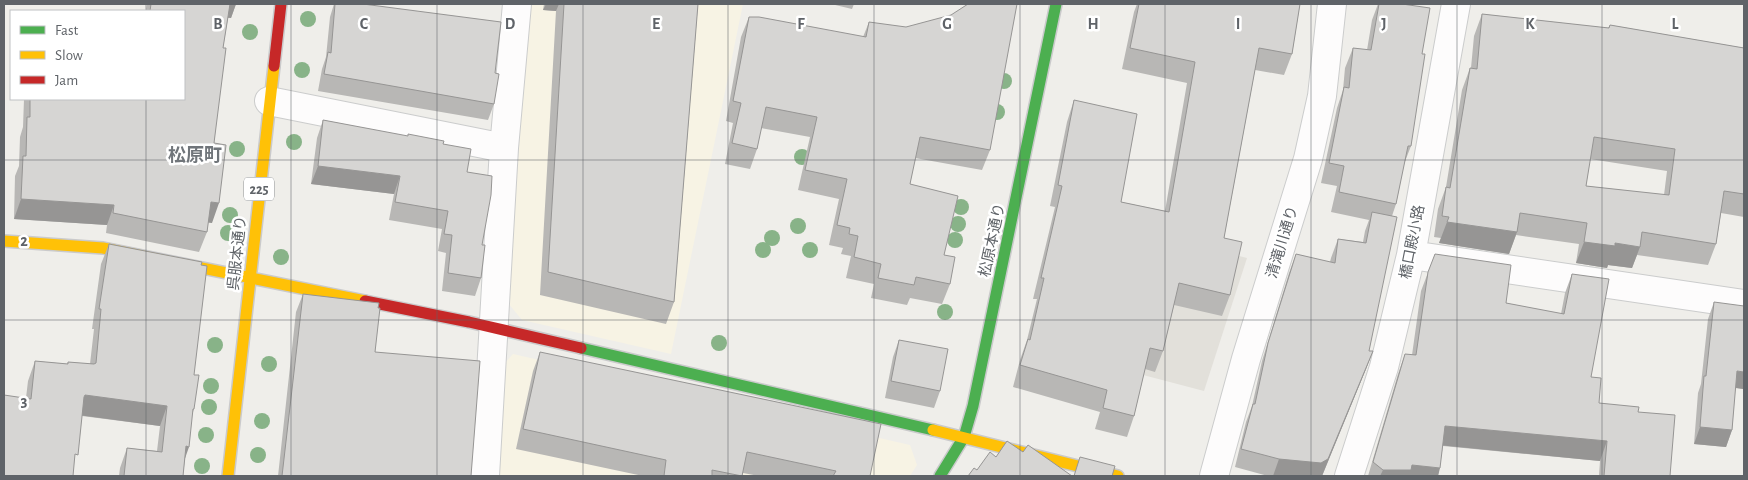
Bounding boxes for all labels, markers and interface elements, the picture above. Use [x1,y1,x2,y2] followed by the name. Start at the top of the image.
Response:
[10,10,185,100] legend
[213,16,223,32] text: B
[360,16,369,32] text: C
[505,16,516,32] text: D
[652,16,660,32] text: E
[797,16,805,32] text: F
[942,16,952,32] text: G
[1087,16,1099,32] text: H
[1236,16,1240,32] text: I
[1381,16,1387,32] text: J
[1525,16,1535,32] text: K
[1672,16,1679,32] text: L
[55,23,79,38] text: Fast
[55,48,83,63] text: Slow
[55,73,78,88] text: Jam
[168,146,222,165] district label: 松原町
[244,178,274,200] road number: 225
[976,202,1008,278] street label: 松原本通り
[1263,204,1301,280] street label: 清滝川通り
[1397,204,1427,280] street label: 橋口殿小路
[225,215,249,291] street label: 呉服本通り
[20,233,28,249] text: 2
[21,393,28,409] text: 3

